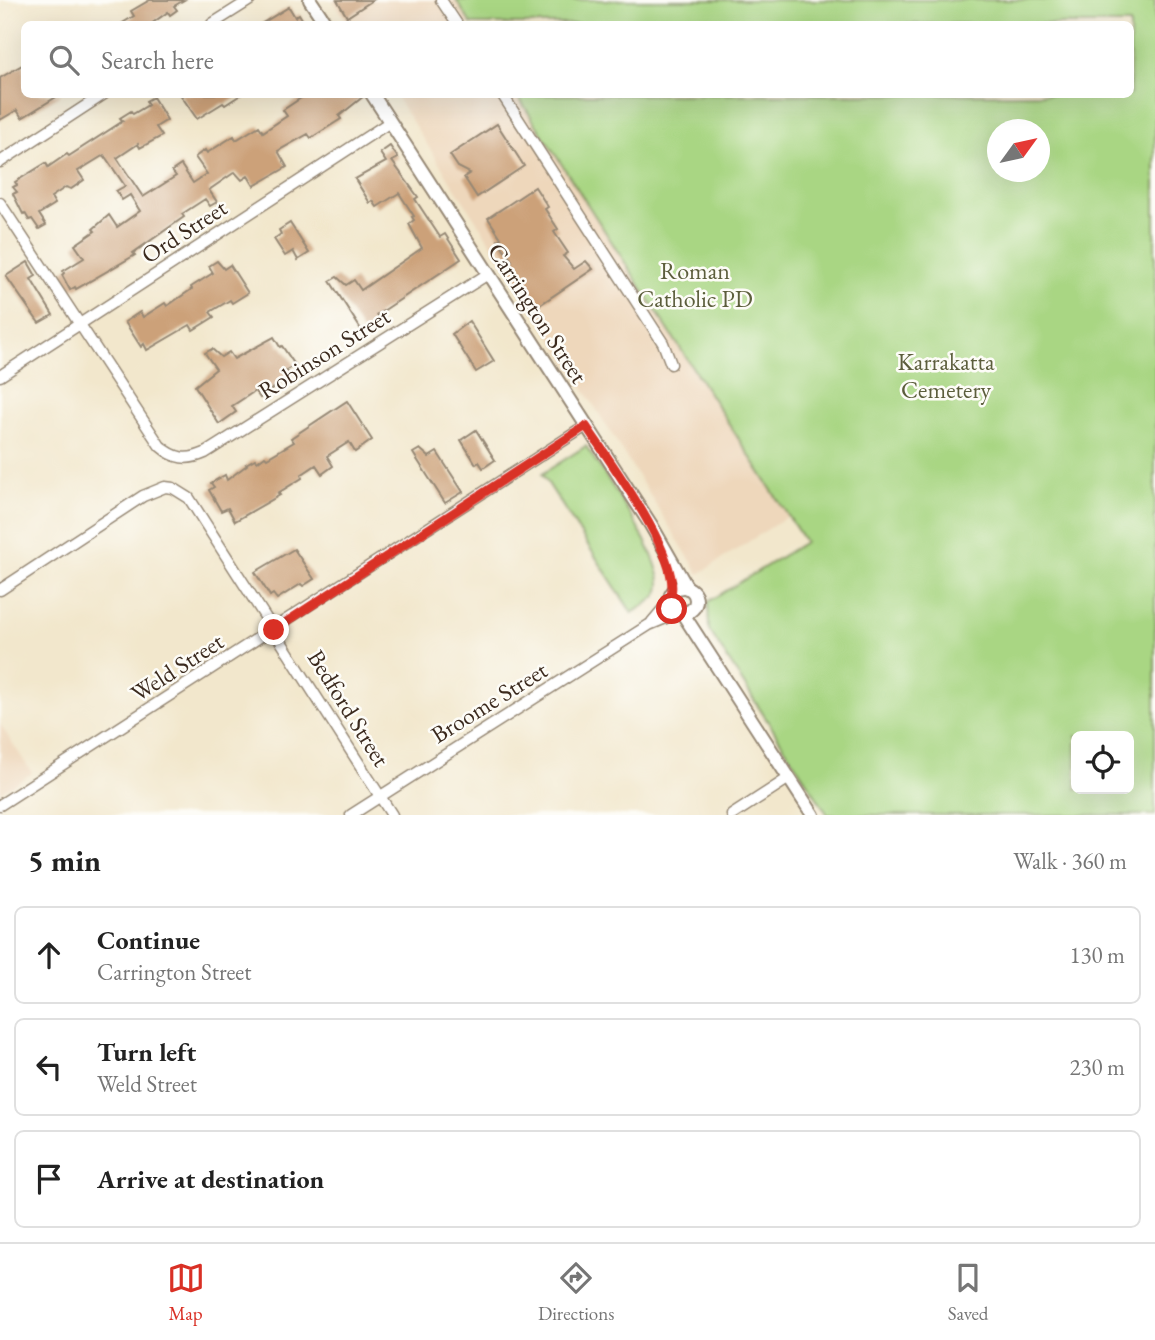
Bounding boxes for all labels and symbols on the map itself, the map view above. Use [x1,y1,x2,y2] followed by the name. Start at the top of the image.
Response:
[987,119,1050,182] north arrow
[135,192,233,270] street label: Ord Street
[481,237,595,389] street label: Carrington Street
[637,255,753,314] park label: Roman Catholic PD
[252,300,396,406] street label: Robinson Street
[897,346,995,405] park label: Karrakatta Cemetery
[656,593,687,624] route start
[258,614,289,645] route end
[125,625,230,708] street label: Weld Street
[301,644,397,773] street label: Bedford Street
[425,654,553,750] street label: Broome Street

